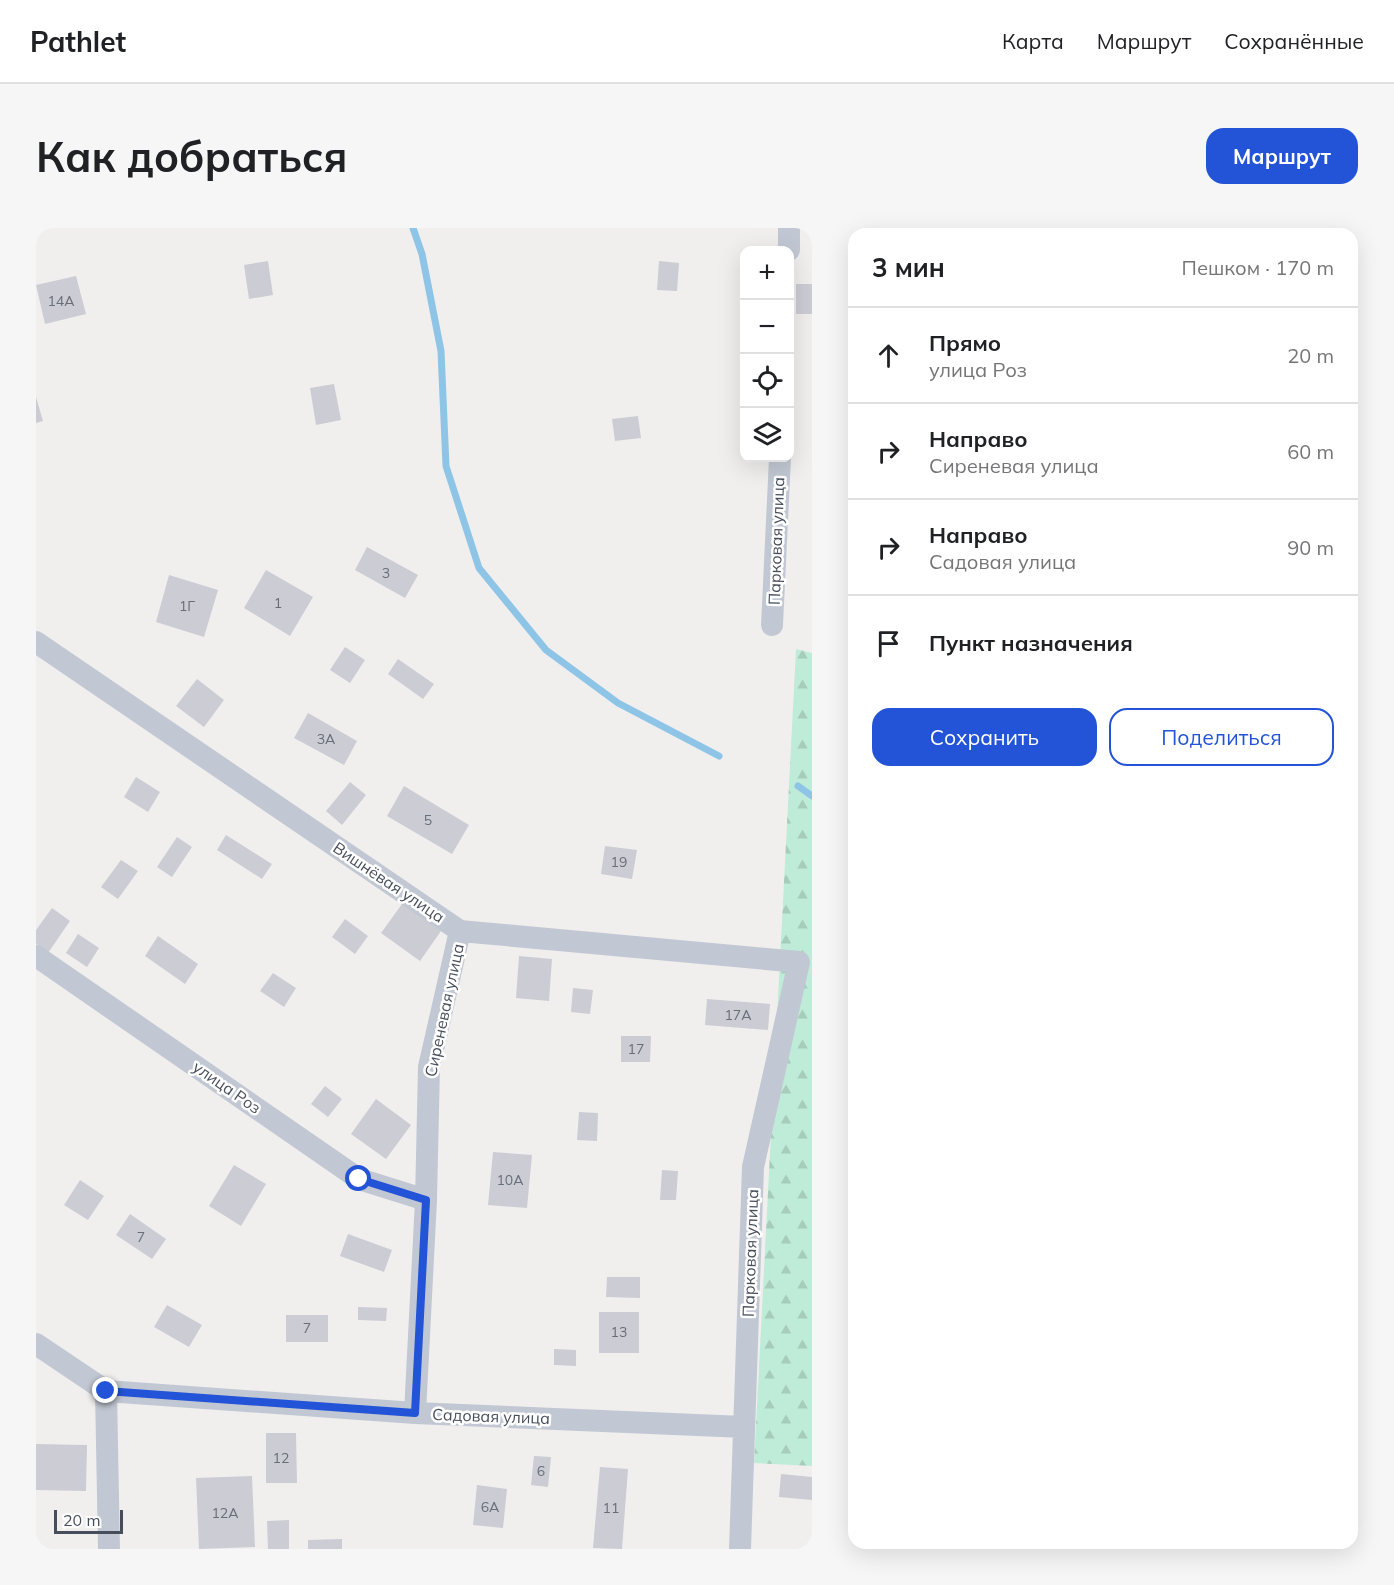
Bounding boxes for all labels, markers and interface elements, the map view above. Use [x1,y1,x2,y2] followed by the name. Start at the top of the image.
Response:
[30,24,126,59] text: Pathlet
[1002,28,1064,54] text: Карта
[1097,28,1191,54] text: Маршрут
[1224,28,1364,54] text: Сохранённые
[1206,128,1358,184] button: Маршрут
[36,130,348,183] text: Как добраться
[740,246,794,462] map controls
[740,246,794,300] button: +
[872,251,945,284] text: 3 мин
[1182,255,1334,280] text: Пешком · 170 m
[47,292,75,310] house number: 14А
[740,300,794,354] button: −
[929,329,1001,357] text: Прямо
[872,339,905,372] icon: ahead
[1287,343,1334,368] text: 20 m
[740,354,794,408] button: locate
[929,357,1027,382] text: улица Роз
[740,408,794,462] button: layers
[929,425,1027,453] text: Направо
[872,435,905,468] icon: right
[1287,439,1334,464] text: 60 m
[929,453,1099,478] text: Сиреневая улица
[764,477,788,605] street label: Парковая улица
[929,521,1027,549] text: Направо
[872,531,905,564] icon: right
[1287,535,1334,560] text: 90 m
[929,549,1076,574] text: Садовая улица
[382,564,390,582] house number: 3
[274,594,282,612] house number: 1
[179,597,195,615] house number: 1Г
[872,627,905,660] icon: arrive
[929,629,1133,657] text: Пункт назначения
[872,708,1097,766] button: Сохранить
[1109,708,1334,766] button: Поделиться
[317,730,336,748] house number: 3А
[424,811,432,829] house number: 5
[329,837,449,927] street label: Вишнёвая улица
[611,853,627,871] house number: 19
[420,942,468,1078] street label: Сиреневая улица
[724,1006,752,1024] house number: 17А
[628,1040,644,1058] house number: 17
[189,1056,265,1118] street label: улица Роз
[345,1165,371,1191] route start
[496,1171,524,1189] house number: 10А
[738,1189,762,1317] street label: Парковая улица
[137,1228,145,1246] house number: 7
[303,1319,311,1337] house number: 7
[611,1323,627,1341] house number: 13
[92,1377,118,1403] route end
[432,1404,550,1428] street label: Садовая улица
[273,1449,289,1467] house number: 12
[537,1462,545,1480] house number: 6
[481,1498,500,1516] house number: 6А
[603,1499,619,1517] house number: 11
[211,1504,239,1522] house number: 12А
[54,1507,123,1534] scale bar
[63,1510,100,1530] text: 20 m

